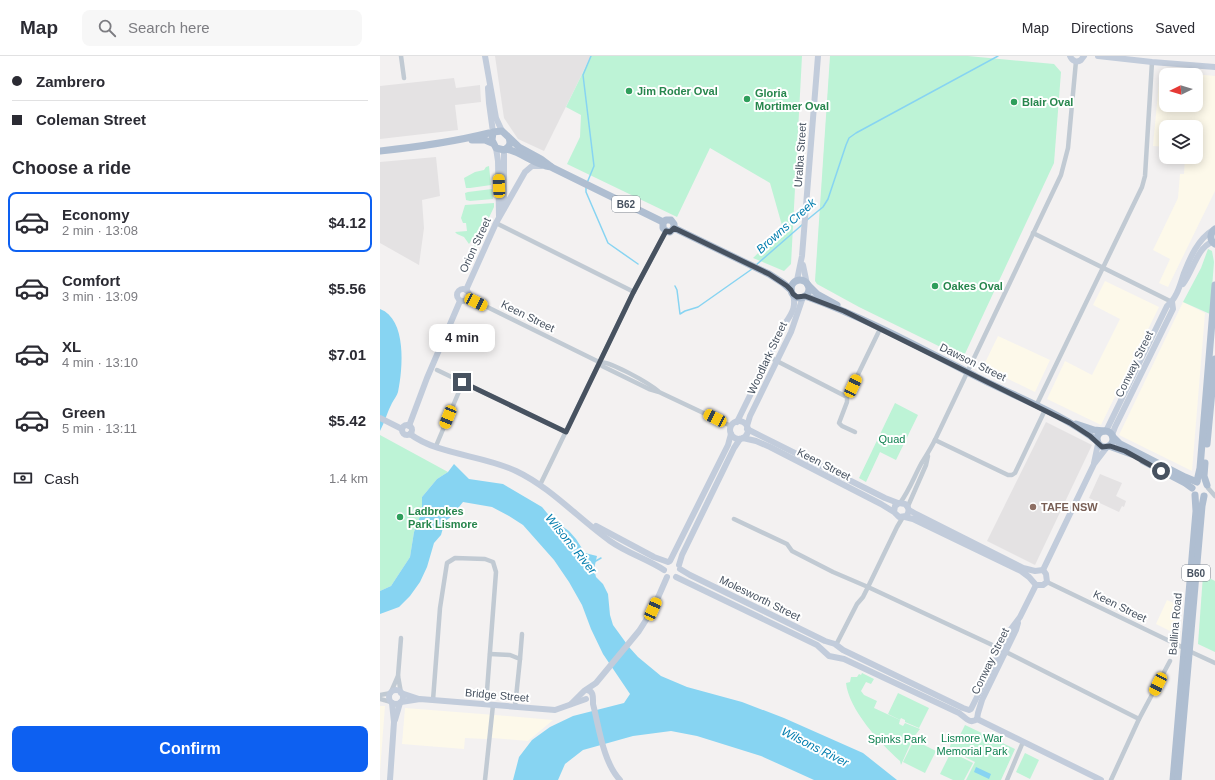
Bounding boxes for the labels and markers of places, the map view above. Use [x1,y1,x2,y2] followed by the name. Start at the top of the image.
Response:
[637,85,718,97] place label: Jim Roder Oval
[624,86,634,96] marker: Jim Roder Oval
[755,87,829,112] place label: Gloria Mortimer Oval
[742,94,752,104] marker: Gloria Mortimer Oval
[1022,96,1073,108] place label: Blair Oval
[1009,97,1019,107] marker: Blair Oval
[943,280,1003,292] place label: Oakes Oval
[930,281,940,291] marker: Oakes Oval
[1041,501,1098,513] place label: TAFE NSW
[1028,502,1038,512] marker: TAFE NSW
[408,505,478,530] place label: Ladbrokes Park Lismore
[395,512,405,522] marker: Ladbrokes Park Lismore

